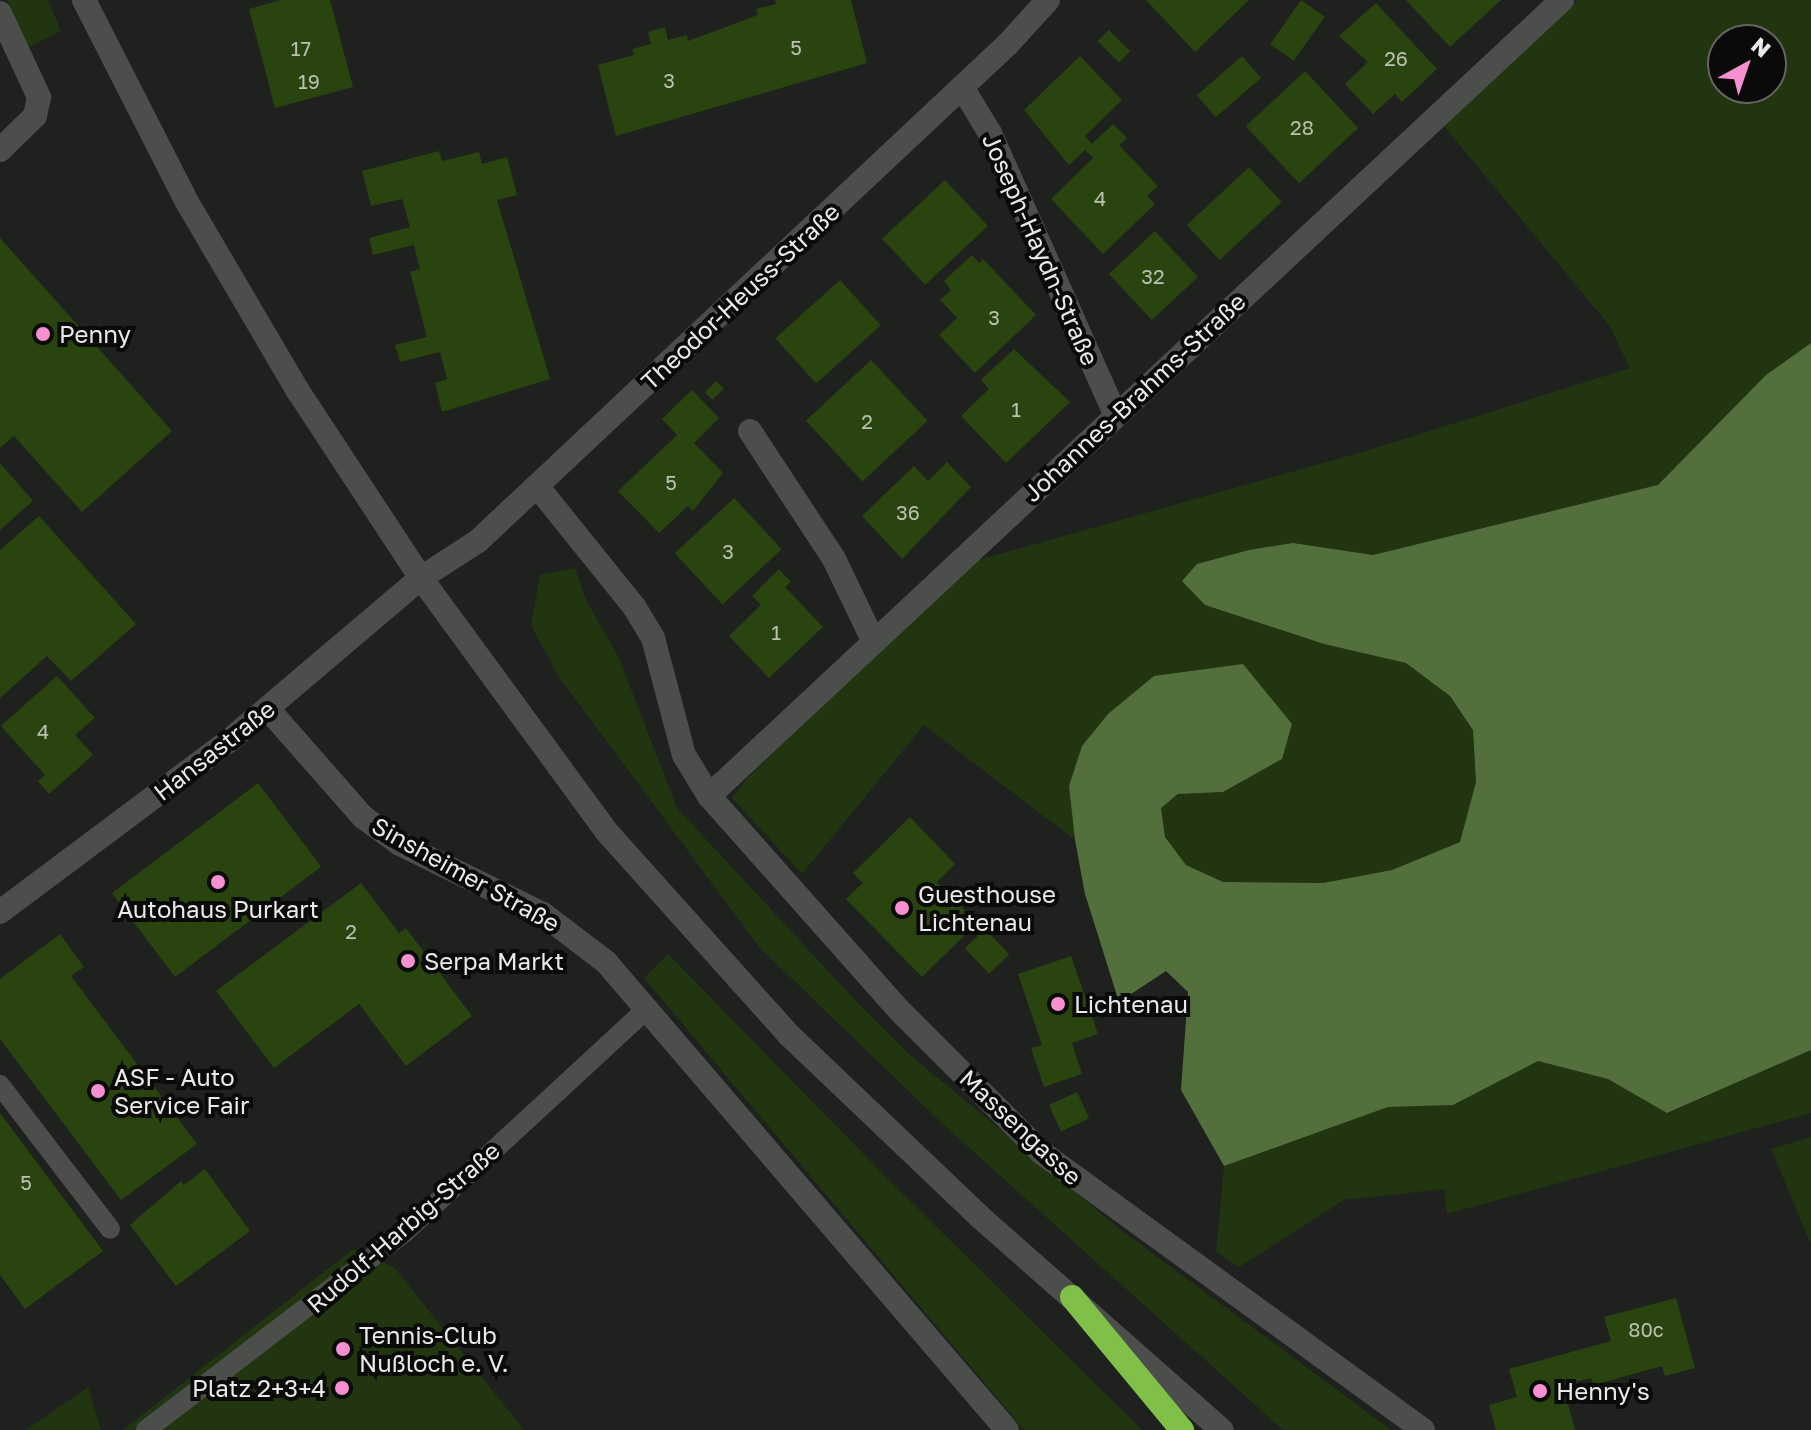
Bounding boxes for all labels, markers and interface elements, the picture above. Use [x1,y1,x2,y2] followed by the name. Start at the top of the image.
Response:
[1707,24,1787,104] north arrow
[1746,31,1777,62] text: N
[790,35,802,59] house number: 5
[291,36,311,60] house number: 17
[1384,46,1408,70] house number: 26
[663,68,675,92] house number: 3
[298,69,320,93] house number: 19
[1290,115,1314,139] house number: 28
[977,129,1105,369] street label: Joseph-Haydn-Straße
[1094,186,1106,210] house number: 4
[635,197,845,395] street label: Theodor-Heuss-Straße
[1141,264,1165,288] house number: 32
[1017,287,1251,507] street label: Johannes-Brahms-Straße
[988,305,1000,329] house number: 3
[59,320,131,348] place label: Penny
[34,325,52,343] marker: Penny
[1011,397,1021,421] house number: 1
[861,409,873,433] house number: 2
[665,470,677,494] house number: 5
[896,500,920,524] house number: 36
[722,539,734,563] house number: 3
[771,620,781,644] house number: 1
[148,694,280,806] street label: Hansastraße
[37,719,49,743] house number: 4
[367,811,565,937] street label: Sinsheimer Straße
[209,873,227,891] marker: Autohaus Purkart
[918,880,1056,936] place label: Guesthouse Lichtenau
[117,895,319,923] place label: Autohaus Purkart
[893,899,911,917] marker: Guesthouse Lichtenau
[345,919,357,943] house number: 2
[424,947,564,975] place label: Serpa Markt
[399,952,417,970] marker: Serpa Markt
[1074,990,1188,1018] place label: Lichtenau
[1049,995,1067,1013] marker: Lichtenau
[114,1063,249,1119] place label: ASF - Auto Service Fair
[954,1063,1088,1191] street label: Massengasse
[89,1082,107,1100] marker: ASF - Auto Service Fair
[301,1136,505,1318] street label: Rudolf-Harbig-Straße
[20,1170,32,1194] house number: 5
[1628,1317,1664,1341] house number: 80c
[359,1321,509,1377] place label: Tennis-Club Nußloch e. V.
[334,1340,352,1358] marker: Tennis-Club Nußloch e. V.
[192,1374,326,1402] place label: Platz 2+3+4
[1556,1377,1650,1405] place label: Henny's
[333,1379,351,1397] marker: Platz 2+3+4
[1531,1382,1549,1400] marker: Henny's

